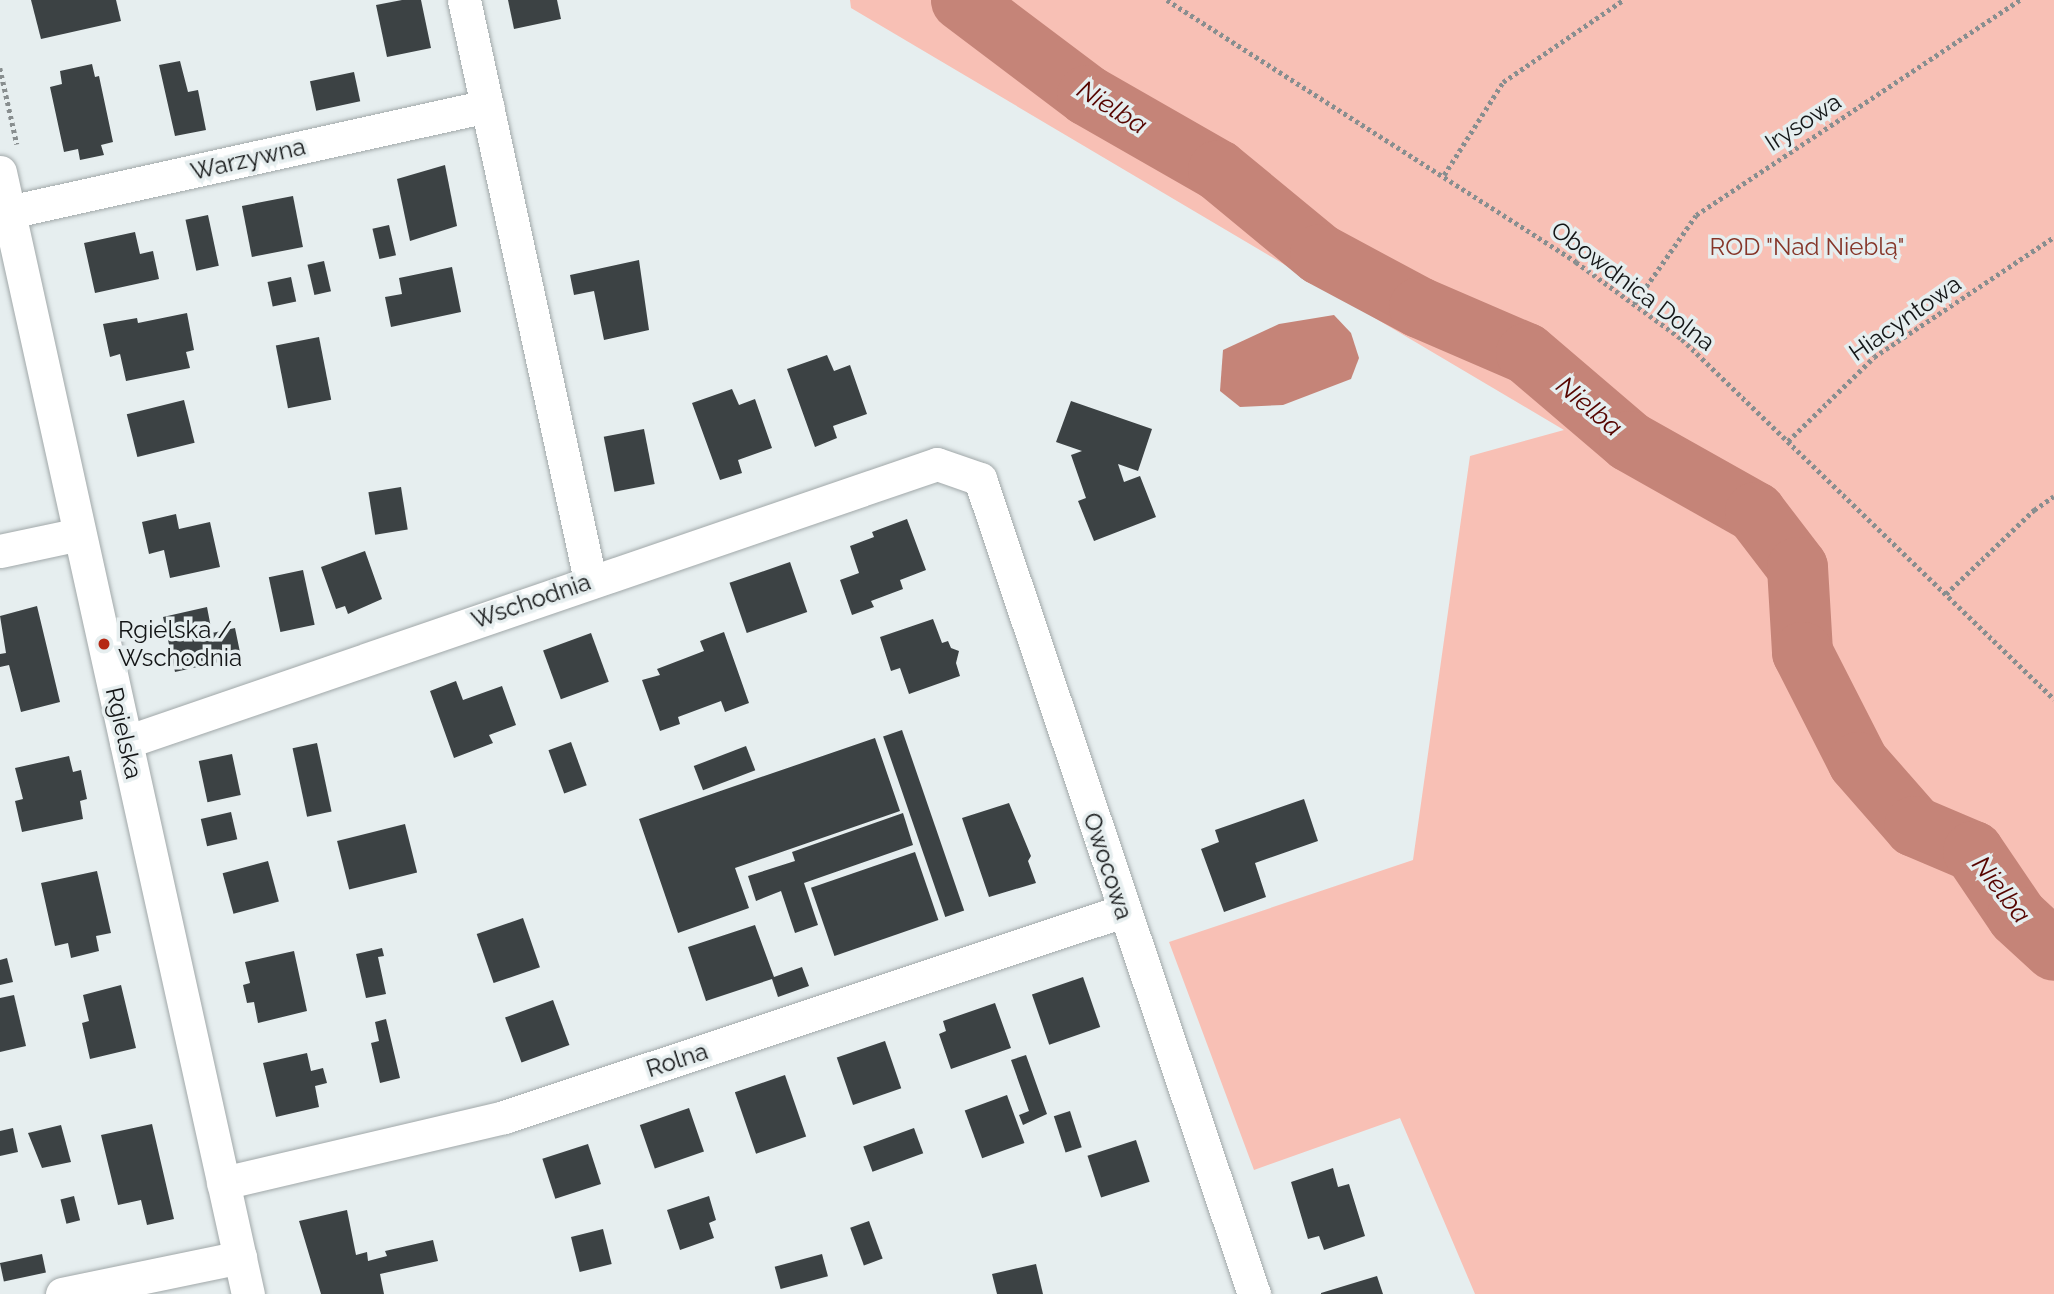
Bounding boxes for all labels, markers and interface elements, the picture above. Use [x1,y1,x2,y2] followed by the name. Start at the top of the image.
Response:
[1071,75,1153,141] water label: Nielba
[1760,87,1846,157] street label: Irysowa
[188,132,308,186] street label: Warzywna
[1546,215,1720,357] street label: Obowdnica Dolna
[1709,233,1905,261] park label: ROD "Nad Nieblą"
[1844,269,1966,367] street label: Hiacyntowa
[1550,370,1628,444] water label: Nielba
[468,567,594,635] street label: Wschodnia
[118,616,242,672] place label: Rgielska / Wschodnia
[96,636,112,652] marker: Rgielska / Wschodnia
[99,684,149,782] street label: Rgielska
[1077,809,1139,923] street label: Owocowa
[1965,850,2037,930] water label: Nielba
[643,1037,711,1083] street label: Rolna

